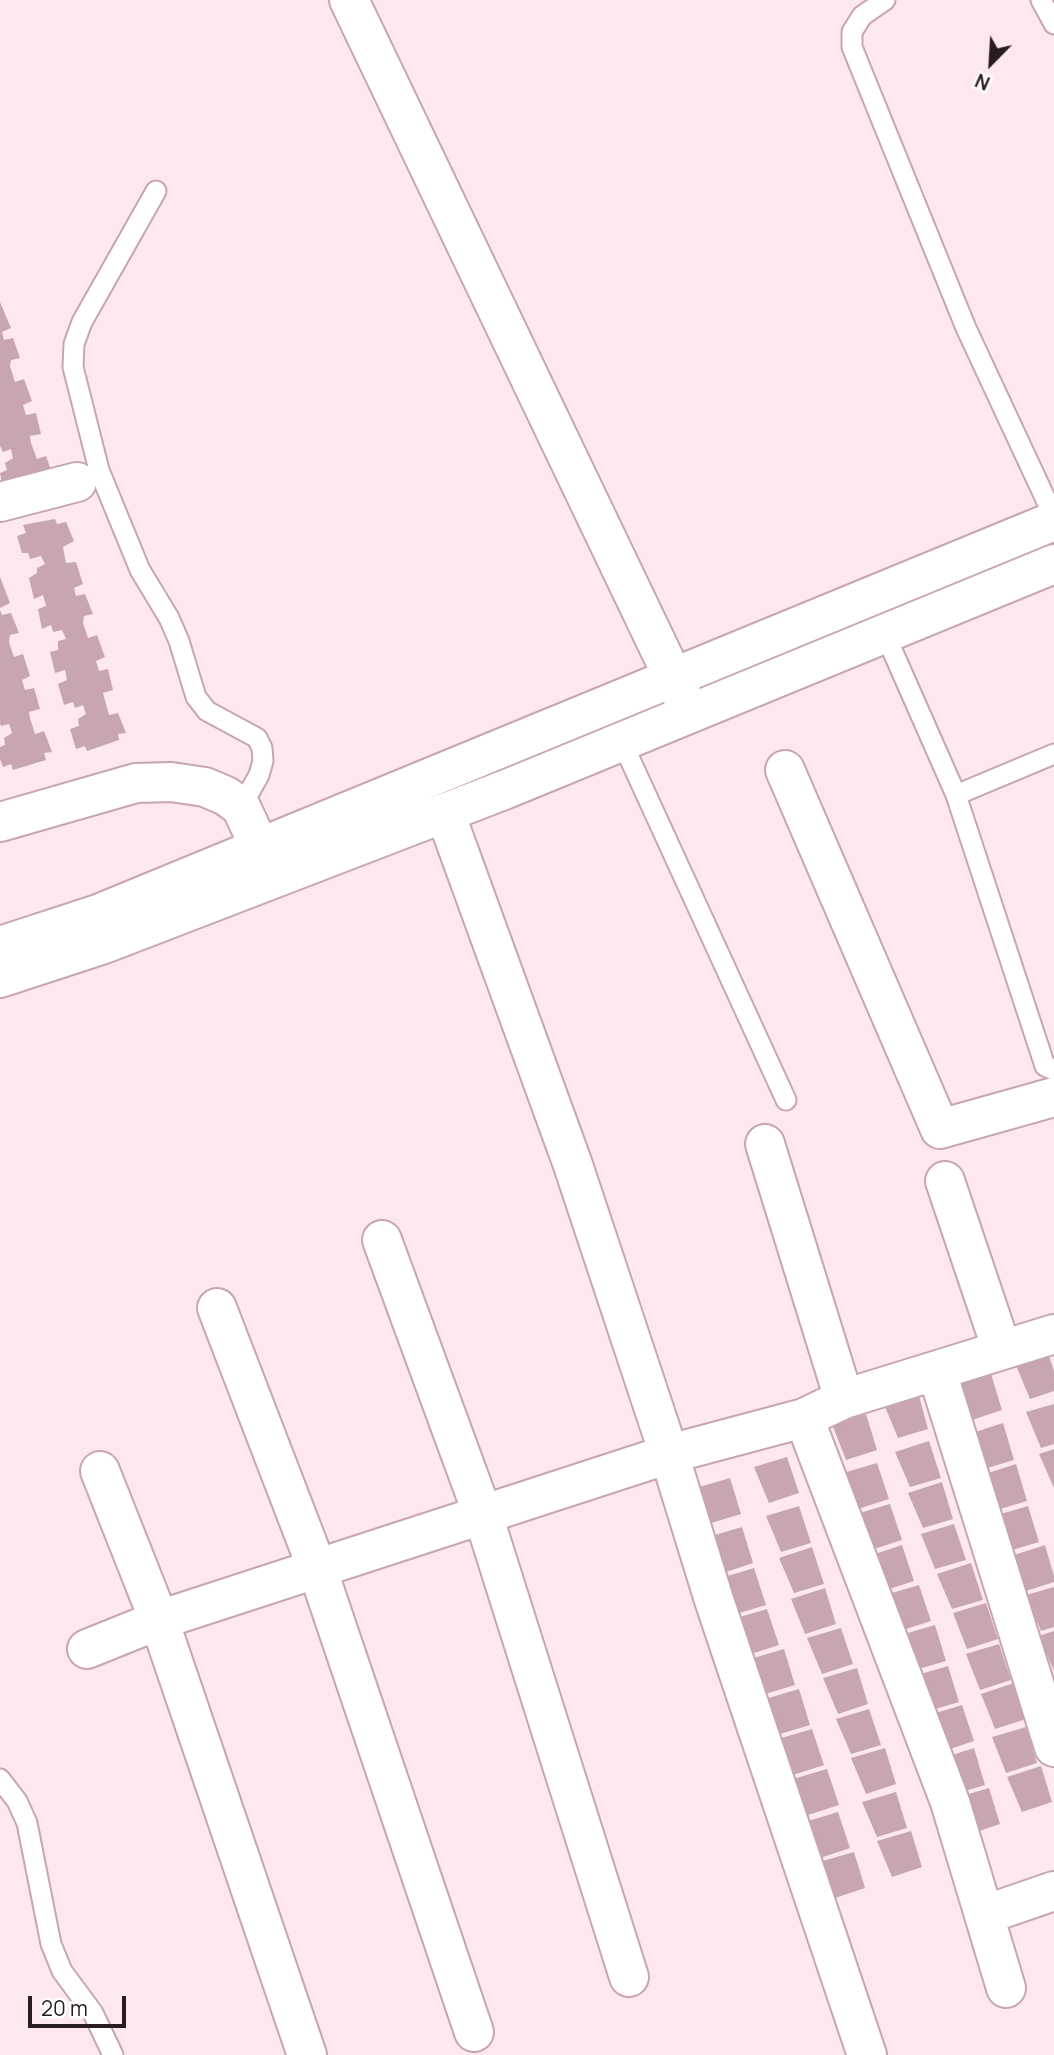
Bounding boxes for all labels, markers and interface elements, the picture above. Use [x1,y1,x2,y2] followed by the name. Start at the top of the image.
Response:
[956,28,1026,98] north arrow
[971,68,994,97] text: N
[32,1982,130,2026] scale bar
[41,1994,88,2022] text: 20 m

